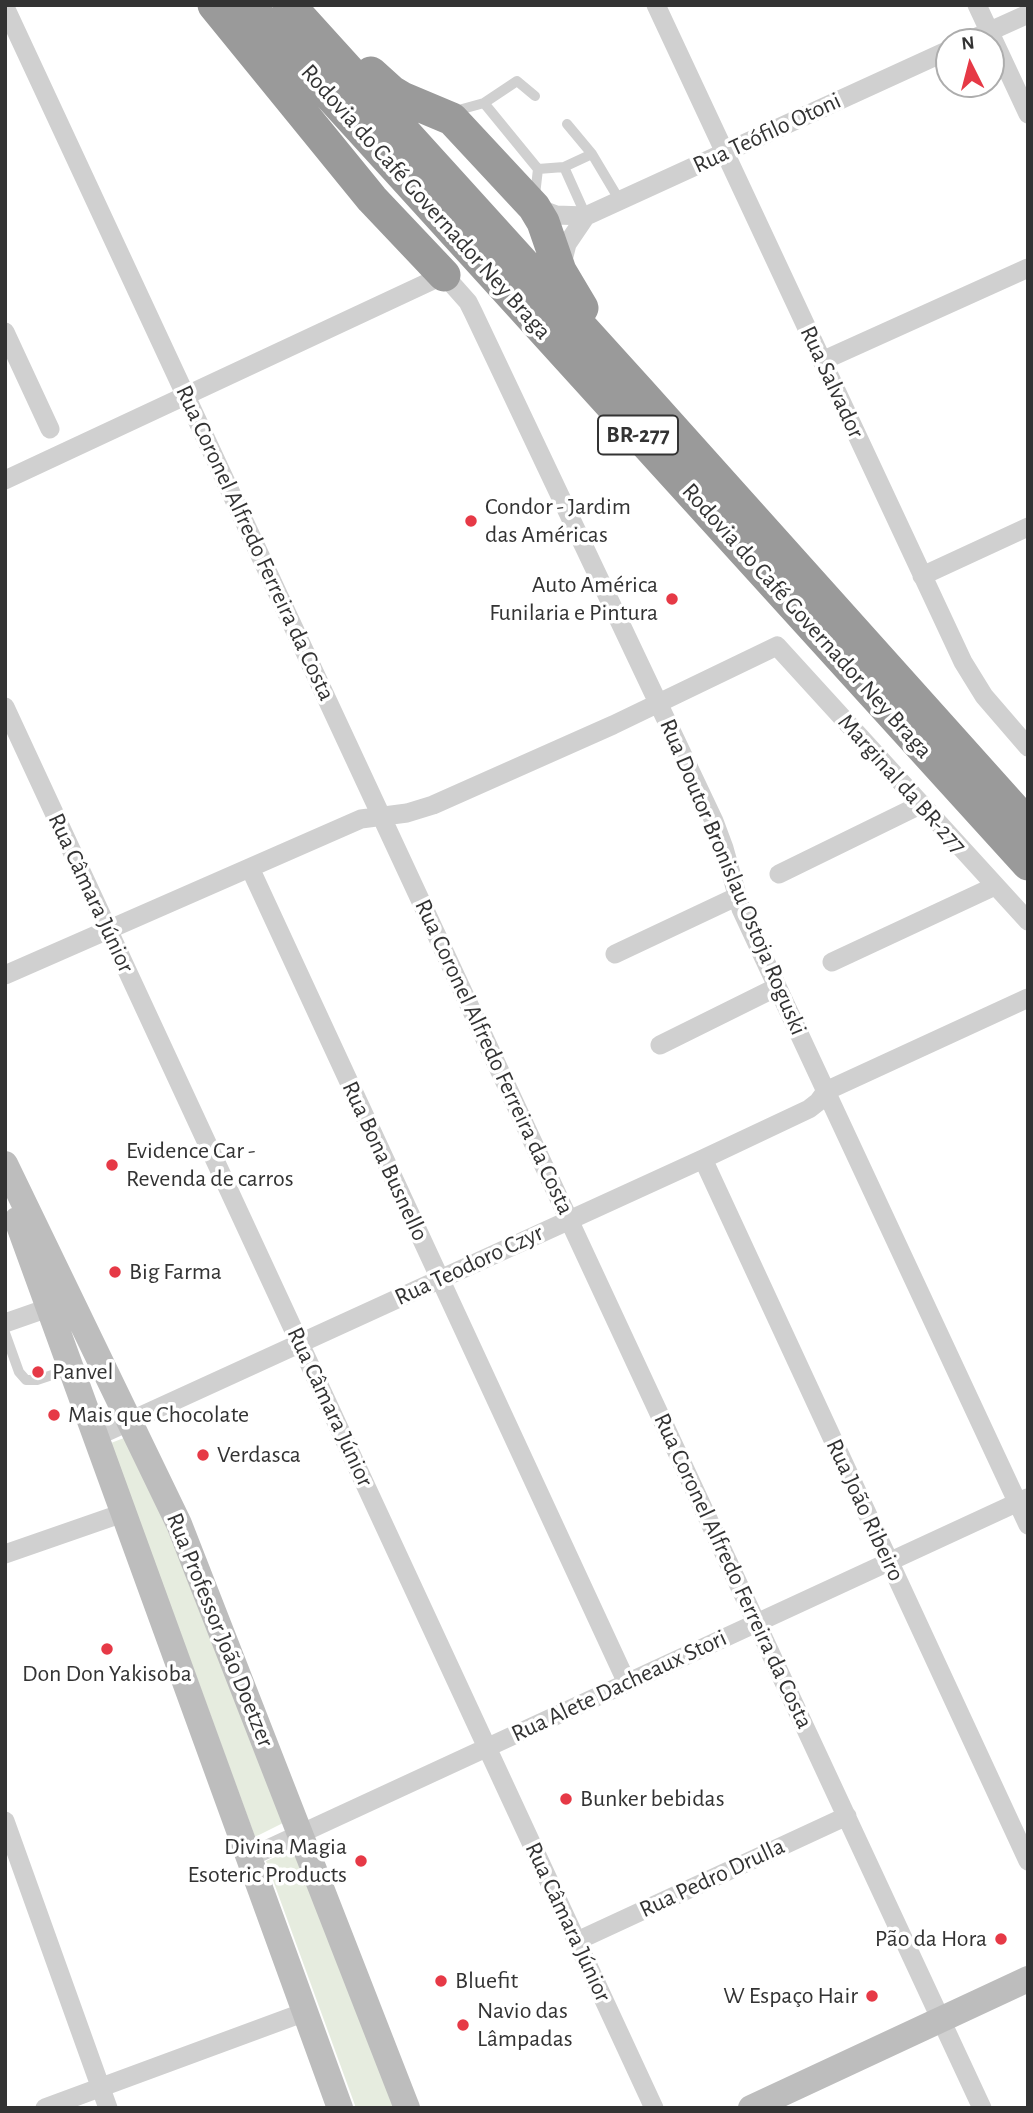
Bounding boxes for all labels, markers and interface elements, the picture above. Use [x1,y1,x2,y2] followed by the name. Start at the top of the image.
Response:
[935,28,1005,98] north arrow
[960,33,976,54] text: N
[295,58,557,346] street label: Rodovia do Café Governador Ney Braga
[688,86,846,180] street label: Rua Teófilo Otoni
[793,321,871,443] street label: Rua Salvador
[169,381,341,705] street label: Rua Coronel Alfredo Ferreira da Costa
[598,416,678,454] road number: BR-277
[676,477,938,765] street label: Rodovia do Café Governador Ney Braga
[485,493,631,549] place label: Condor - Jardim das Américas
[463,513,479,529] marker: Condor - Jardim das Américas
[489,571,658,627] place label: Auto América Funilaria e Pintura
[664,591,680,607] marker: Auto América Funilaria e Pintura
[832,708,972,860] street label: Marginal da BR-277
[653,714,813,1040] street label: Rua Doutor Bronislau Ostoja Roguski
[41,809,141,977] street label: Rua Câmara Júnior
[408,895,580,1219] street label: Rua Coronel Alfredo Ferreira da Costa
[335,1077,435,1245] street label: Rua Bona Busnello
[126,1137,294,1193] place label: Evidence Car - Revenda de carros
[104,1157,120,1173] marker: Evidence Car - Revenda de carros
[390,1218,548,1312] street label: Rua Teodoro Czyr
[129,1258,222,1286] place label: Big Farma
[107,1264,123,1280] marker: Big Farma
[280,1323,380,1491] street label: Rua Câmara Júnior
[52,1358,113,1386] place label: Panvel
[30,1364,46,1380] marker: Panvel
[68,1401,249,1429] place label: Mais que Chocolate
[46,1407,62,1423] marker: Mais que Chocolate
[647,1409,819,1733] street label: Rua Coronel Alfredo Ferreira da Costa
[820,1434,910,1586] street label: Rua João Ribeiro
[217,1441,301,1469] place label: Verdasca
[195,1447,211,1463] marker: Verdasca
[160,1509,280,1751] street label: Rua Professor João Doetzer
[507,1623,731,1749] street label: Rua Alete Dacheaux Stori
[99,1641,115,1657] marker: Don Don Yakisoba
[22,1660,192,1688] place label: Don Don Yakisoba
[580,1785,725,1813] place label: Bunker bebidas
[558,1791,574,1807] marker: Bunker bebidas
[635,1832,789,1924] street label: Rua Pedro Drulla
[188,1833,347,1889] place label: Divina Magia Esoteric Products
[518,1838,618,2006] street label: Rua Câmara Júnior
[353,1853,369,1869] marker: Divina Magia Esoteric Products
[875,1925,987,1953] place label: Pão da Hora
[993,1931,1009,1947] marker: Pão da Hora
[455,1967,518,1995] place label: Bluefit
[433,1973,449,1989] marker: Bluefit
[723,1982,858,2010] place label: W Espaço Hair
[864,1988,880,2004] marker: W Espaço Hair
[477,1997,573,2053] place label: Navio das Lâmpadas
[455,2017,471,2033] marker: Navio das Lâmpadas

